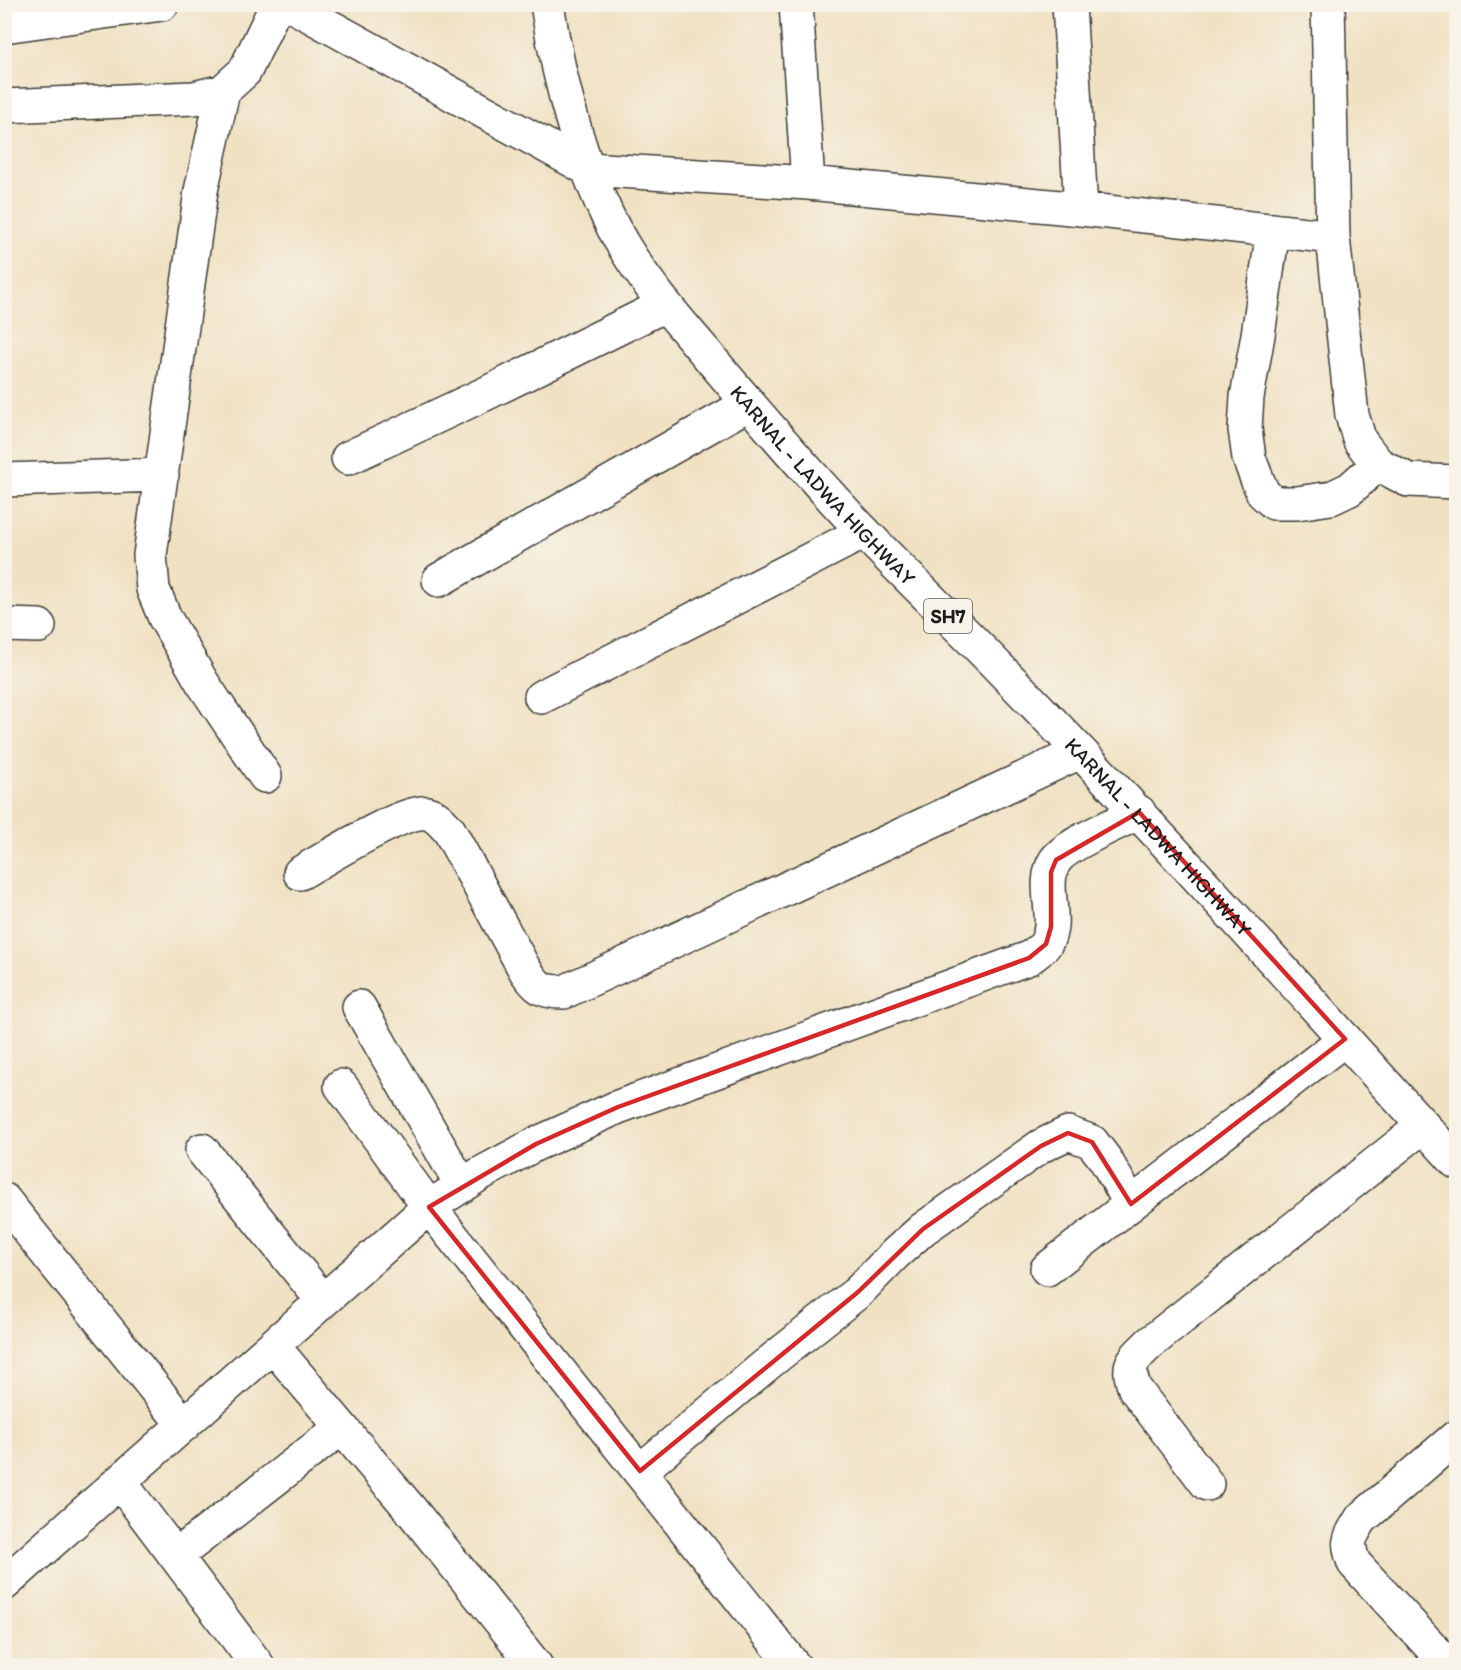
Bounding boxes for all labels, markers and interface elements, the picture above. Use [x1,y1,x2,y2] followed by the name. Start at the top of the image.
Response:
[726,380,921,590] street label: KARNAL - LADWA HIGHWAY
[924,599,972,633] road number: SH7
[1060,732,1257,941] street label: KARNAL - LADWA HIGHWAY

